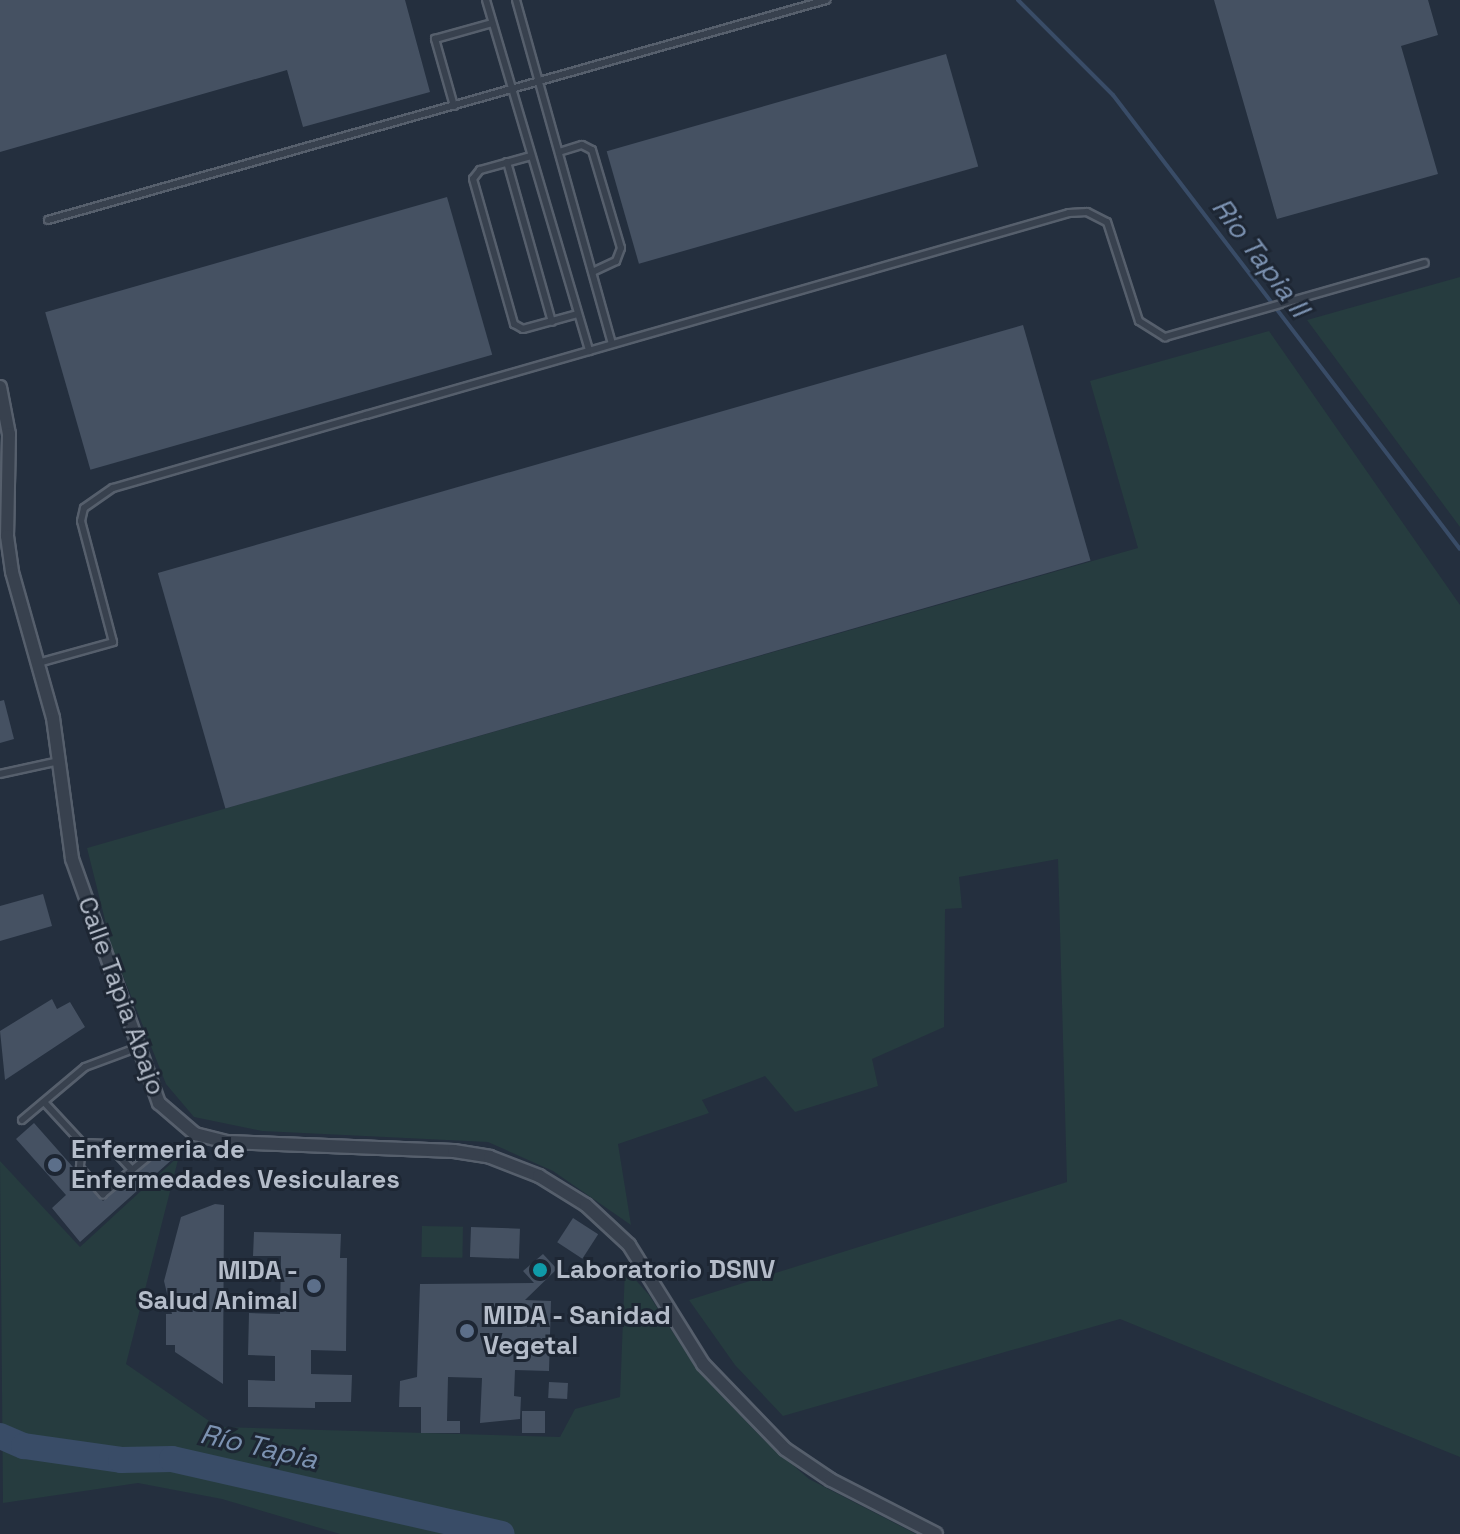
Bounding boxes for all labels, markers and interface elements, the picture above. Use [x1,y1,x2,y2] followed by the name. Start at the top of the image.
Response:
[1205,191,1317,323] water label: Rio Tapia II
[70,892,172,1100] street label: Calle Tapia Abajo
[71,1134,400,1196] place label: Enfermeria de Enfermedades Vesiculares
[46,1156,64,1174] marker: Enfermeria de Enfermedades Vesiculares
[556,1254,775,1286] place label: Laboratorio DSNV
[138,1255,298,1316] place label: MIDA - Salud Animal
[531,1261,549,1279] marker: Laboratorio DSNV
[305,1277,323,1295] marker: MIDA - Salud Animal
[483,1300,673,1362] place label: MIDA - Sanidad Vegetal
[458,1322,476,1340] marker: MIDA - Sanidad Vegetal
[197,1416,321,1476] water label: Río Tapia

